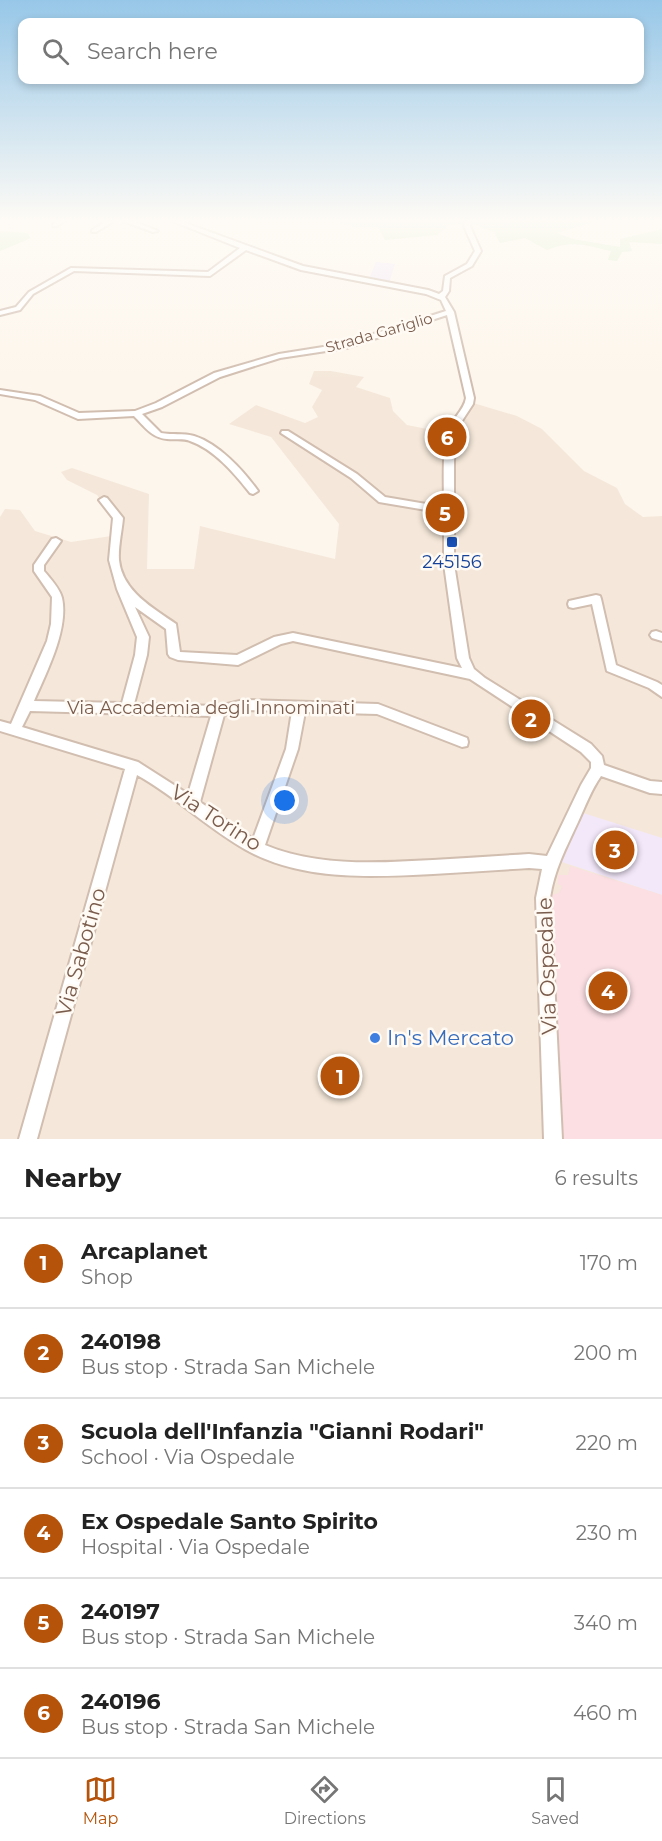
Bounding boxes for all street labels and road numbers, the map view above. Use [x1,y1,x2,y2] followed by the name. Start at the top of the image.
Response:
[323,308,435,357] street label: Strada Gariglio
[67,697,355,719] street label: Via Accademia degli Innominati
[166,779,266,856] street label: Via Torino
[50,885,111,1019] street label: Via Sabotino
[532,897,561,1035] street label: Via Ospedale

